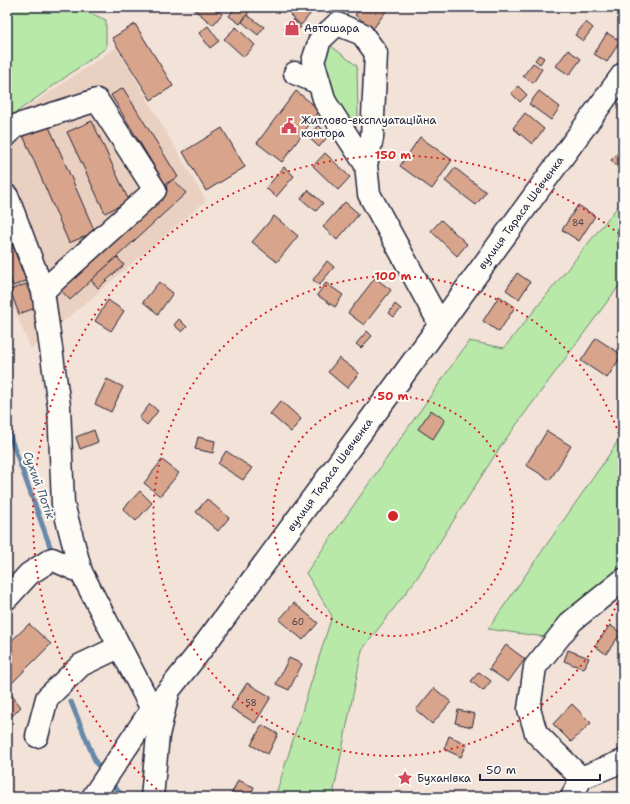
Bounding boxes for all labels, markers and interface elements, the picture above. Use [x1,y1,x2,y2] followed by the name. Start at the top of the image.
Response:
[283,19,301,37] shop icon: Автошара
[304,21,359,36] place label: Автошара
[301,113,436,141] place label: Житлово-експлуатаційна контора
[280,117,298,135] public building icon: Житлово-експлуатаційна контора
[375,147,411,163] text: 150 m
[475,153,567,273] street label: вулиця Тараса Шевченка
[572,217,584,229] house number: 84
[375,268,412,284] text: 100 m
[378,388,409,404] text: 50 m
[284,415,376,535] street label: вулиця Тараса Шевченка
[19,449,59,522] water label: Сухий Потік
[386,509,400,523] centre of rings
[292,616,304,628] house number: 60
[245,697,257,709] house number: 58
[480,756,600,782] scale bar
[486,762,516,778] text: 50 m
[396,769,414,787] place icon: Буханівка
[417,771,471,786] place label: Буханівка

